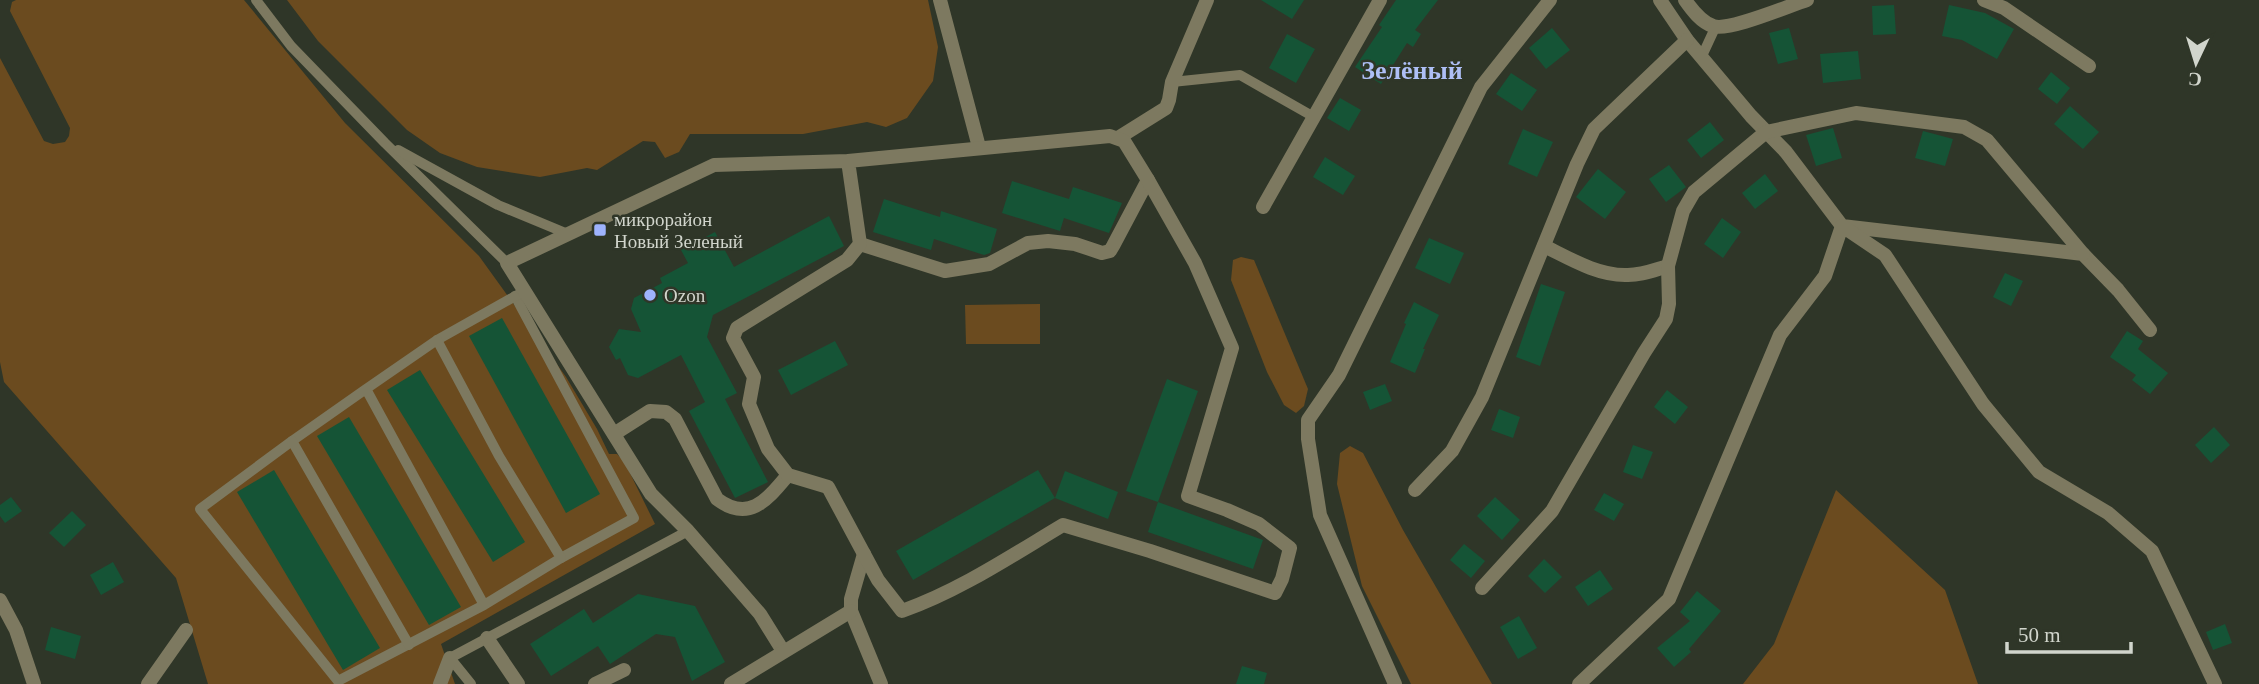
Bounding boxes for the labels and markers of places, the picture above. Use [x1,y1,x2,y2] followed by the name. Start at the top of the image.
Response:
[614,209,743,252] place label: микрорайон Новый Зеленый
[592,222,608,238] marker: микрорайон Новый Зеленый
[664,285,706,306] place label: Ozon
[642,287,658,303] marker: Ozon

